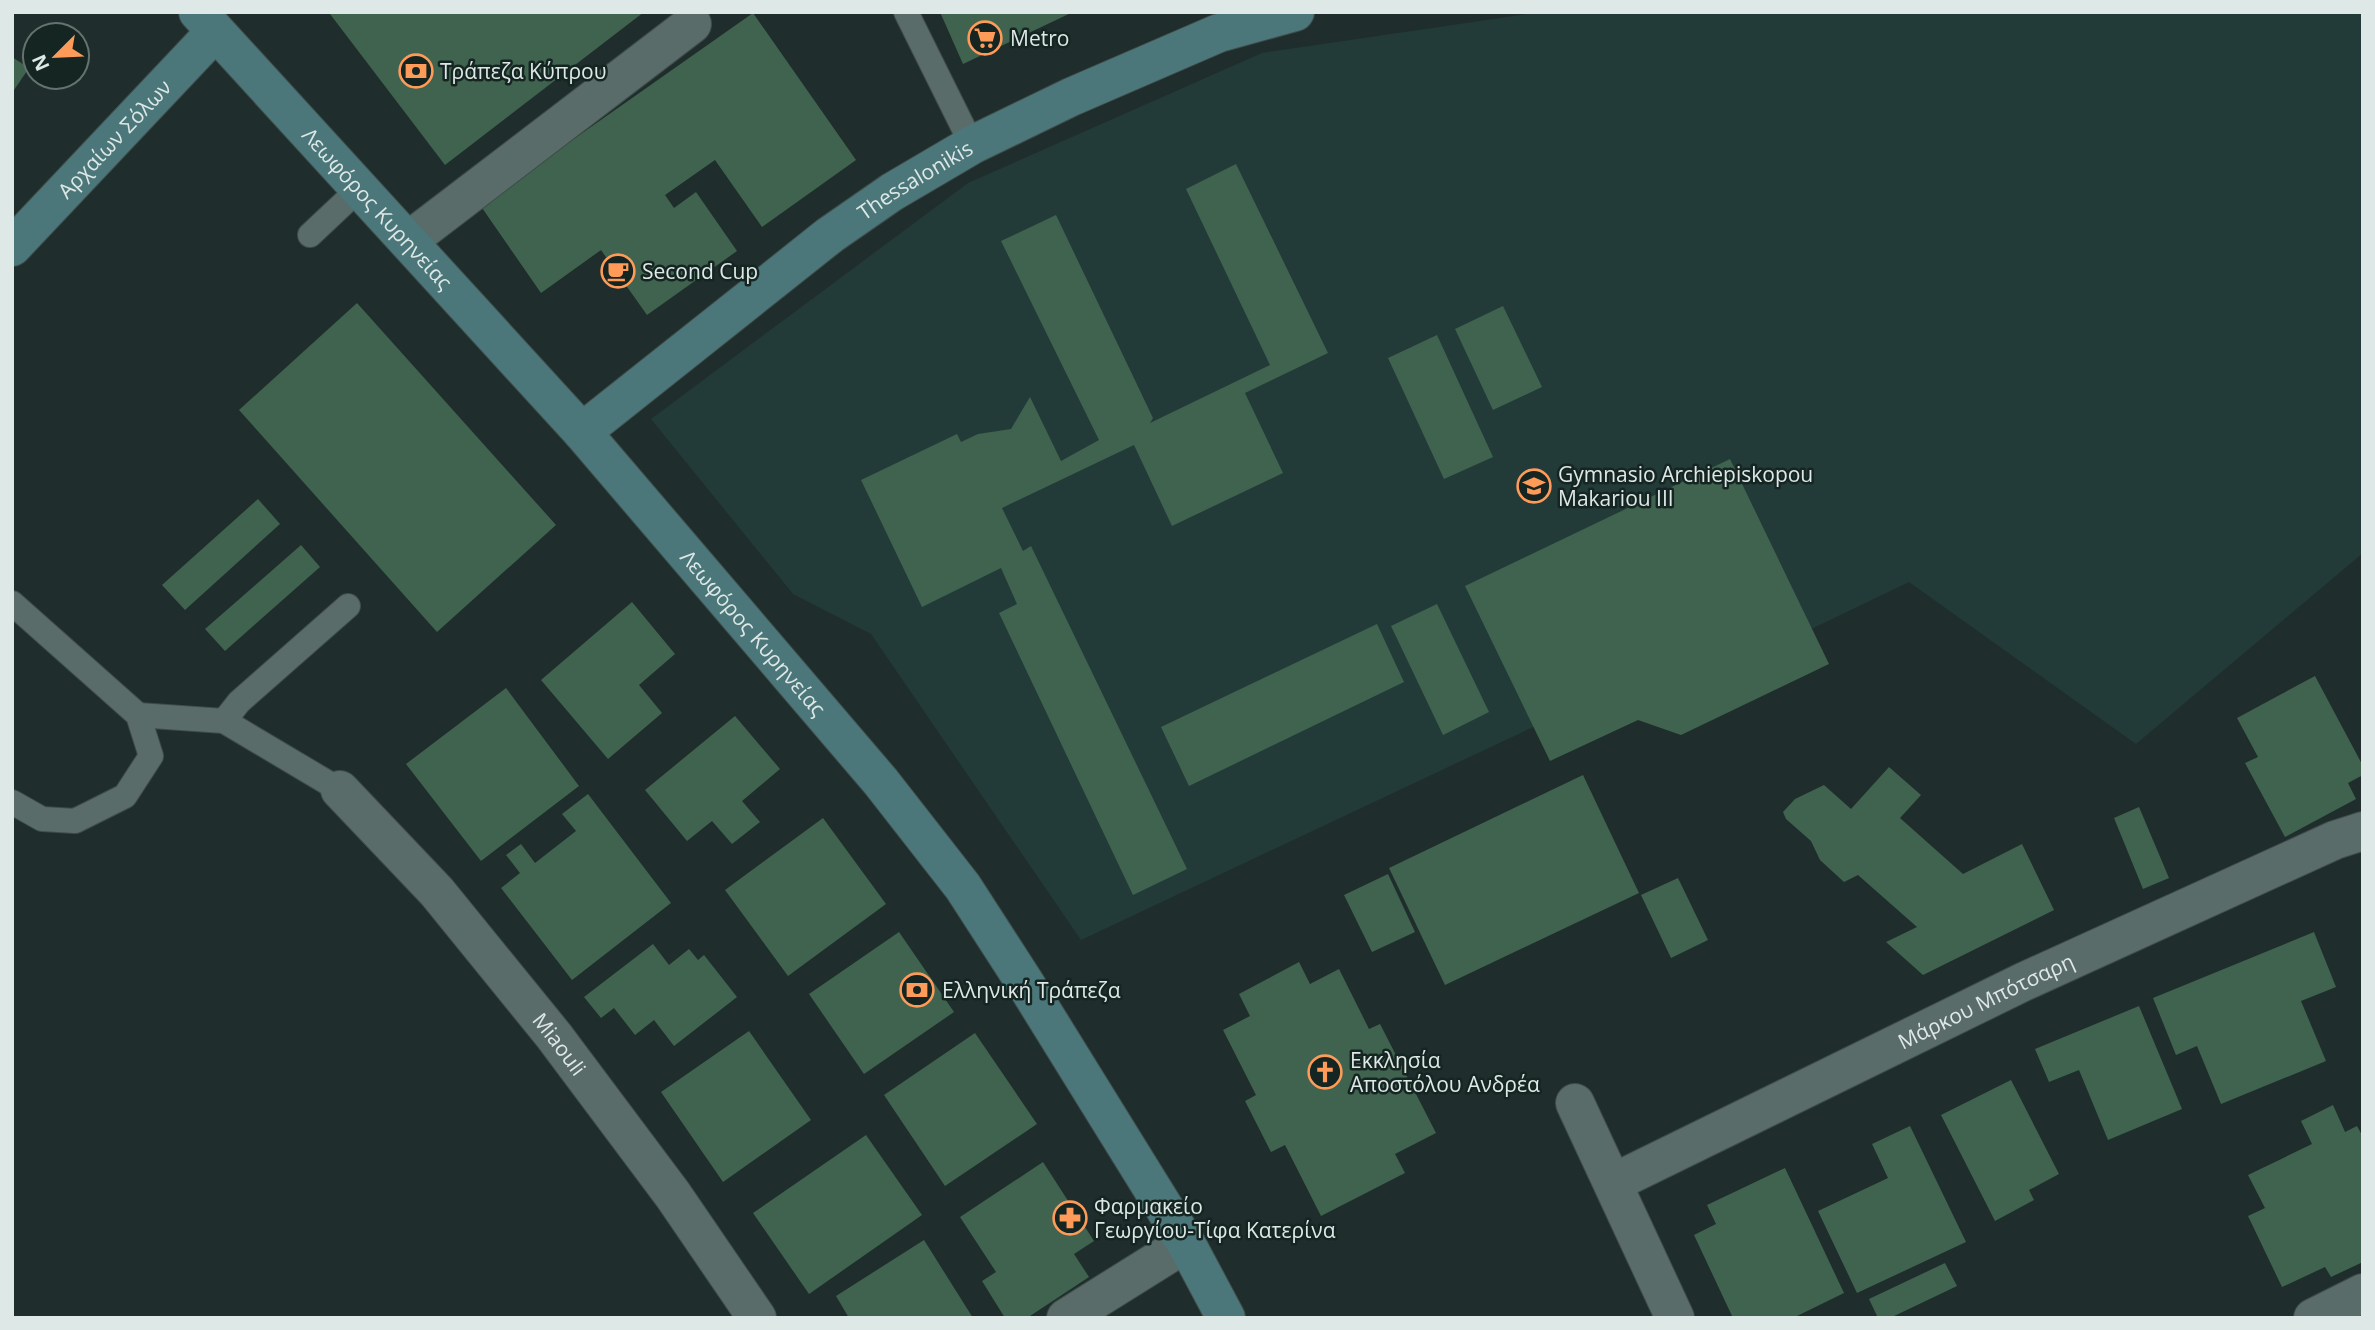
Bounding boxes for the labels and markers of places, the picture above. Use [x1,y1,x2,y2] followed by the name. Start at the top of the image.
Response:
[966,19,1004,57] supermarket icon: Metro
[1010,24,1069,52] place label: Metro
[397,52,435,90] bank icon: Τράπεζα Κύπρου
[440,57,607,85] place label: Τράπεζα Κύπρου
[599,252,637,290] cafe icon: Second Cup
[642,257,758,285] place label: Second Cup
[1558,460,1813,512] place label: Gymnasio Archiepiskopou Makariou III
[1515,467,1553,505] school or university icon: Gymnasio Archiepiskopou Makariou III
[898,971,936,1009] bank icon: Ελληνική Τράπεζα
[942,976,1121,1004] place label: Ελληνική Τράπεζα
[1350,1046,1540,1098] place label: Εκκλησία Αποστόλου Ανδρέα
[1306,1053,1344,1091] church icon: Εκκλησία Αποστόλου Ανδρέα
[1094,1192,1336,1244] place label: Φαρμακείο Γεωργίου-Τίφα Κατερίνα
[1051,1199,1089,1237] pharmacy icon: Φαρμακείο Γεωργίου-Τίφα Κατερίνα

